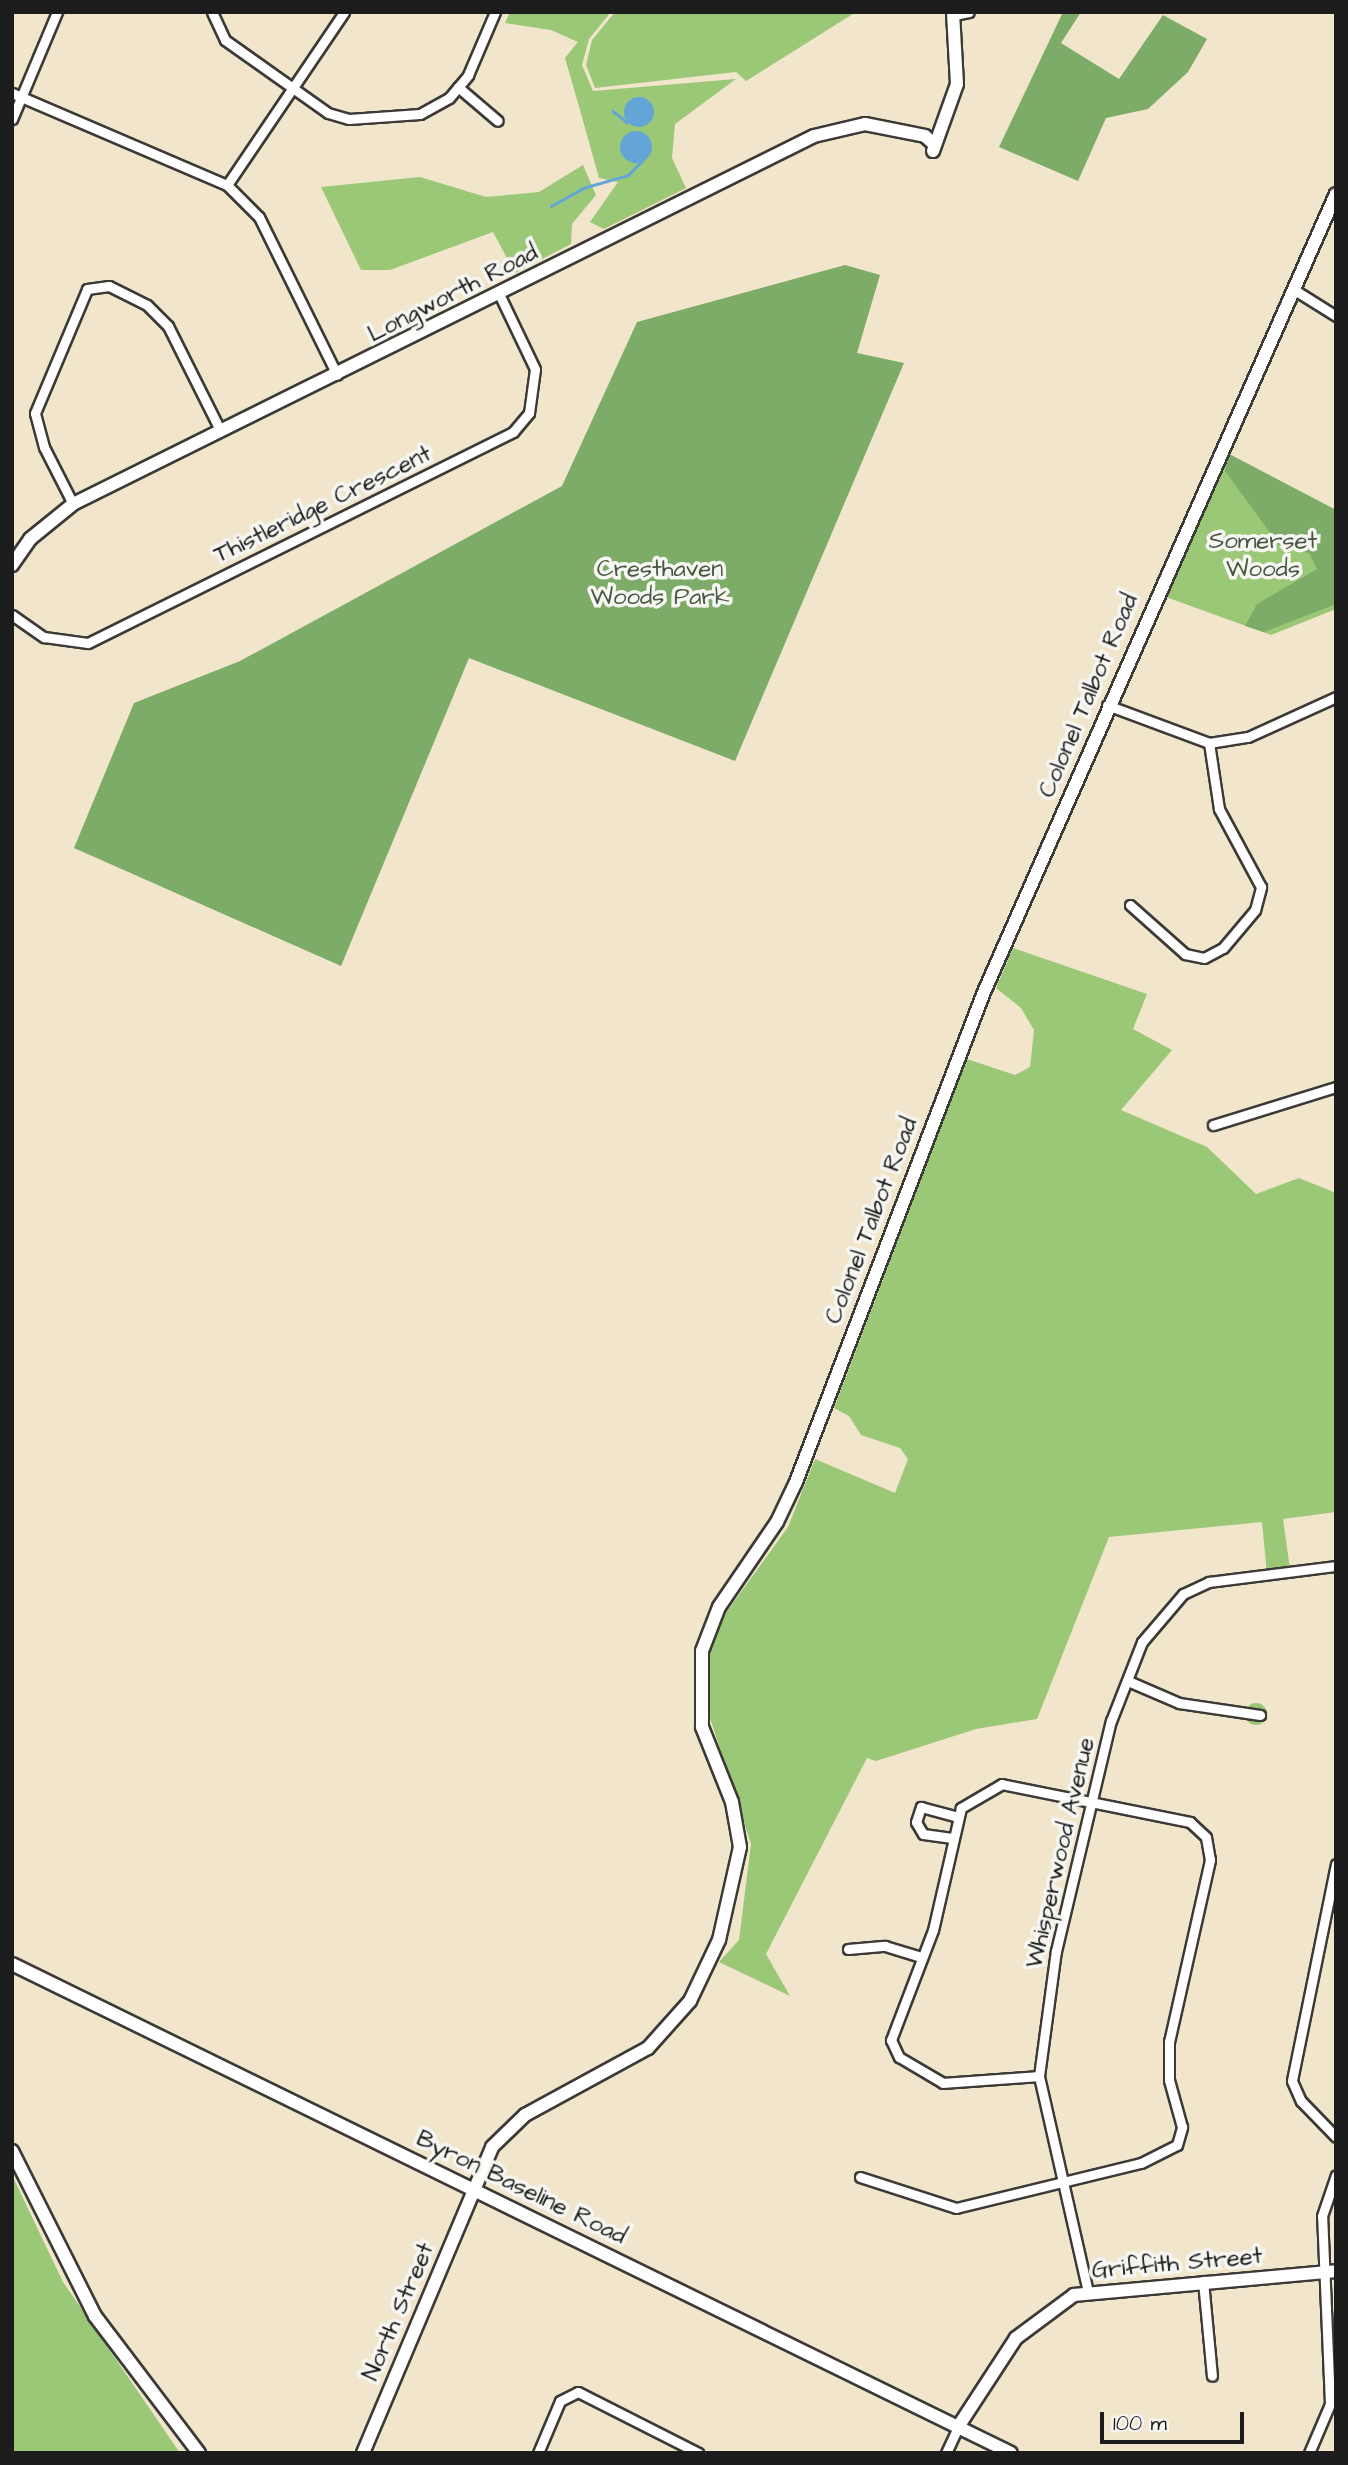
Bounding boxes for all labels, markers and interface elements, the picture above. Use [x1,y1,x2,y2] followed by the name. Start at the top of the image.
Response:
[363,239,543,349] street label: Longworth Road
[210,440,436,570] street label: Thistleridge Crescent
[1209,528,1317,584] park label: Somerset Woods
[590,556,730,612] park label: Cresthaven Woods Park
[1033,590,1145,802] street label: Colonel Talbot Road
[819,1114,925,1328] street label: Colonel Talbot Road
[1020,1735,1102,1971] street label: Whisperwood Avenue
[411,2125,631,2251] street label: Byron Baseline Road
[357,2239,441,2385] street label: North Street
[1091,2242,1263,2286] street label: Griffith Street
[1103,2398,1246,2442] scale bar
[1113,2409,1167,2438] text: 100 m

